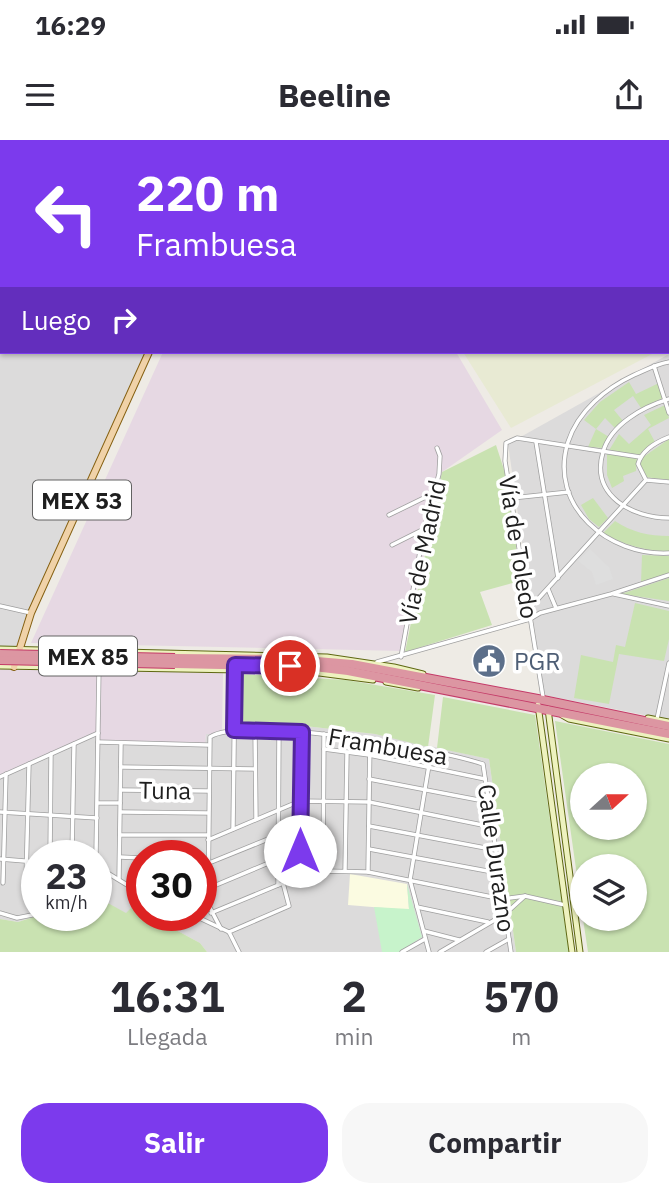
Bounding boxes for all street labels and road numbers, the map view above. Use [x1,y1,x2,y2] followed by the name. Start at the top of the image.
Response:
[492,473,546,621] street label: Vía de Toledo
[391,477,453,627] street label: Vía de Madrid
[33,480,131,520] road number: MEX 53
[39,636,137,676] road number: MEX 85
[326,720,450,772] street label: Frambuesa
[138,774,192,806] street label: Tuna
[471,782,523,934] street label: Calle Durazno

